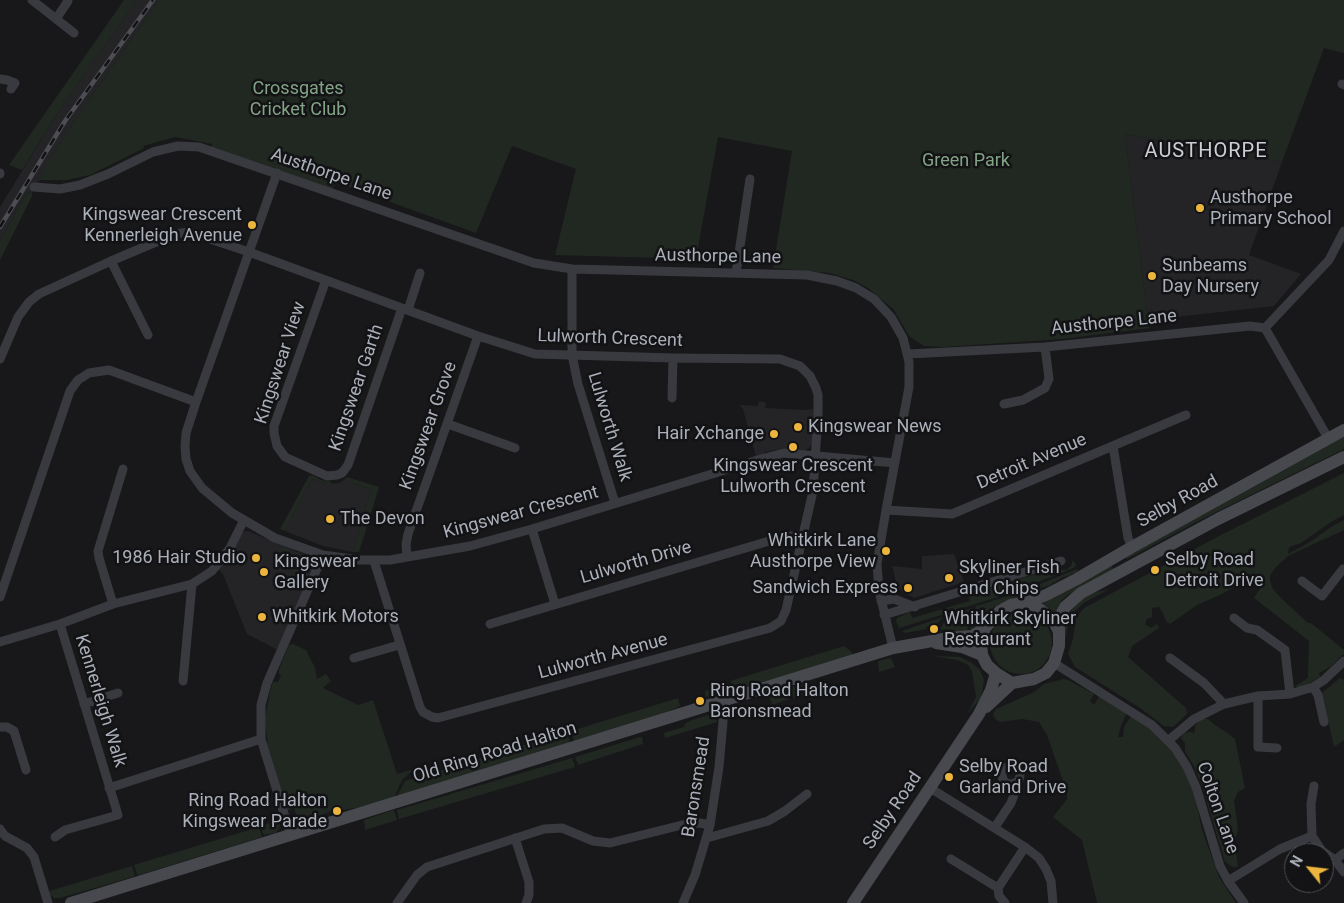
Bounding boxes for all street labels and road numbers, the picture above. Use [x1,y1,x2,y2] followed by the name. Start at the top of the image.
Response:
[268,144,394,206] street label: Austhorpe Lane
[655,245,781,269] street label: Austhorpe Lane
[251,299,311,427] street label: Kingswear View
[1050,306,1178,340] street label: Austhorpe Lane
[325,322,389,454] street label: Kingswear Garth
[537,326,683,352] street label: Lulworth Crescent
[396,359,462,493] street label: Kingswear Grove
[582,370,636,484] street label: Lulworth Walk
[974,429,1090,495] street label: Detroit Avenue
[1134,471,1222,533] street label: Selby Road
[441,482,601,544] street label: Kingswear Crescent
[578,537,694,589] street label: Lulworth Drive
[536,629,670,685] street label: Lulworth Avenue
[70,632,130,770] street label: Kennerleigh Walk
[411,718,579,788] street label: Old Ring Road Halton
[678,735,716,839] street label: Baronsmead
[1191,759,1243,857] street label: Colton Lane
[859,768,927,854] street label: Selby Road

